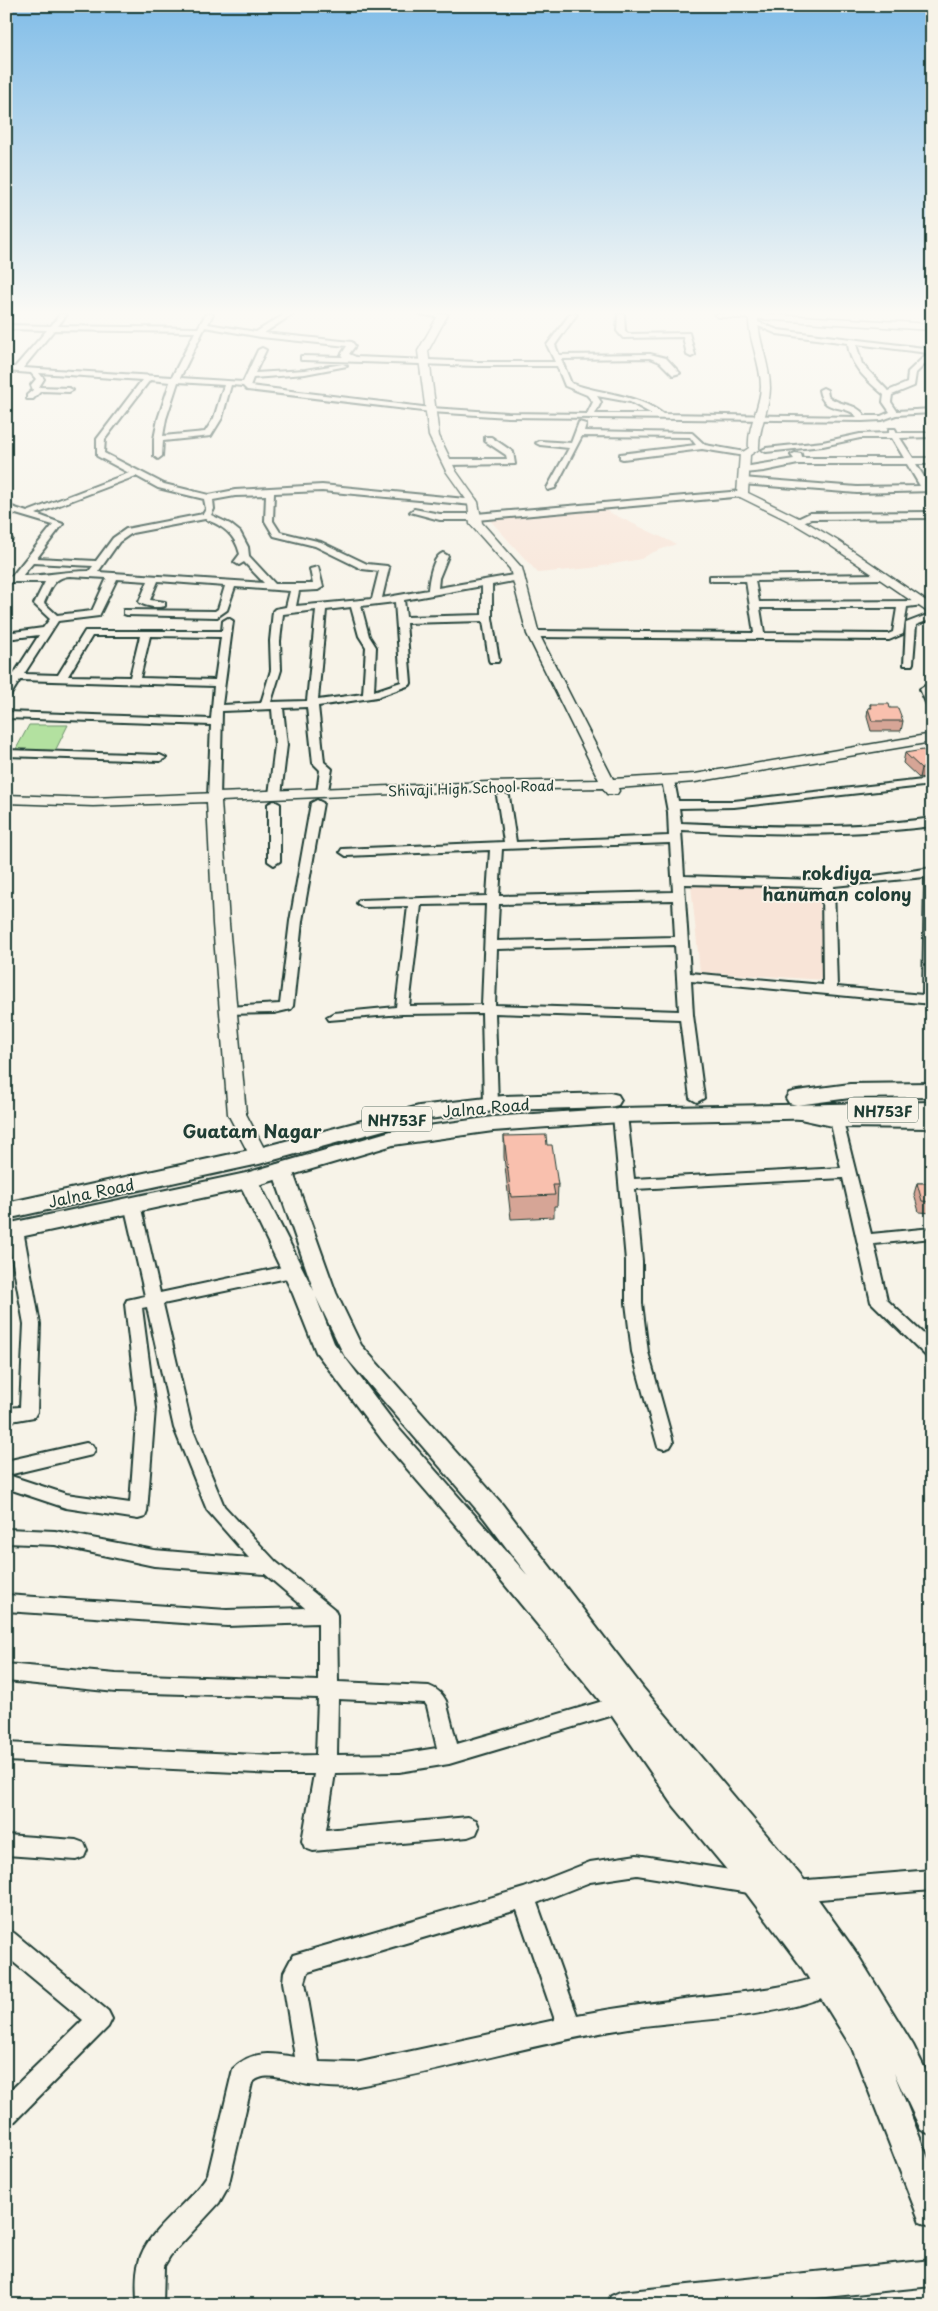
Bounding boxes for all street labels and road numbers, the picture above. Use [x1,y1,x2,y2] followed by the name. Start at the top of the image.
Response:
[388,775,554,801] street label: Shivaji High School Road
[441,1091,531,1123] street label: Jalna Road
[848,1098,918,1122] road number: NH753F
[362,1106,432,1132] road number: NH753F
[46,1171,136,1213] street label: Jalna Road

